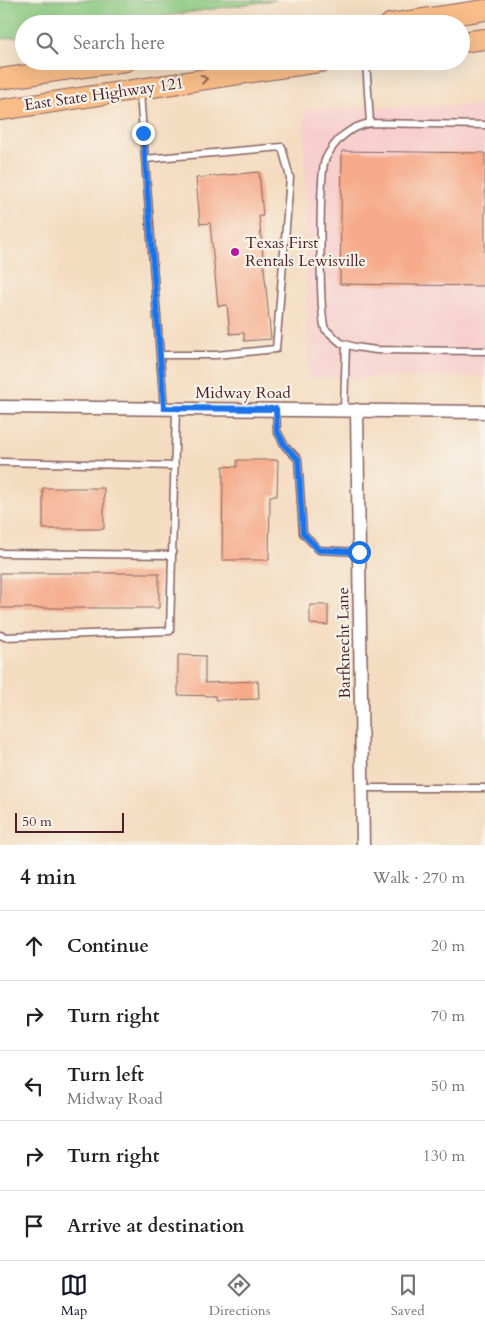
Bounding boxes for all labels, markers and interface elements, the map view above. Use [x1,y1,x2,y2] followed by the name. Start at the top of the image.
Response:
[15,15,470,70] search box
[33,29,61,57] icon: search
[73,30,165,56] text: Search here
[23,72,185,116] street label: East State Highway 121
[200,75,208,85] one-way arrow
[132,122,155,145] route end
[245,232,366,272] place label: Texas First Rentals Lewisville
[229,246,241,258] marker: Texas First Rentals Lewisville
[195,382,291,404] street label: Midway Road
[348,541,371,564] route start
[332,587,356,699] street label: Barfknecht Lane
[15,810,124,833] scale bar
[22,812,52,831] text: 50 m
[20,863,76,892] text: 4 min
[373,867,465,889] text: Walk · 270 m
[20,932,48,960] icon: ahead
[67,933,149,959] text: Continue
[431,935,465,957] text: 20 m
[20,1002,48,1030] icon: right
[67,1003,159,1029] text: Turn right
[431,1005,465,1027] text: 70 m
[67,1062,144,1088] text: Turn left
[20,1072,48,1100] icon: left
[431,1075,465,1097] text: 50 m
[67,1088,163,1110] text: Midway Road
[20,1142,48,1170] icon: right
[67,1143,159,1169] text: Turn right
[423,1145,465,1167] text: 130 m
[20,1212,48,1240] icon: arrive
[67,1213,244,1239] text: Arrive at destination
[60,1271,88,1320] tab: Map
[209,1271,270,1320] tab: Directions
[391,1271,425,1320] tab: Saved

